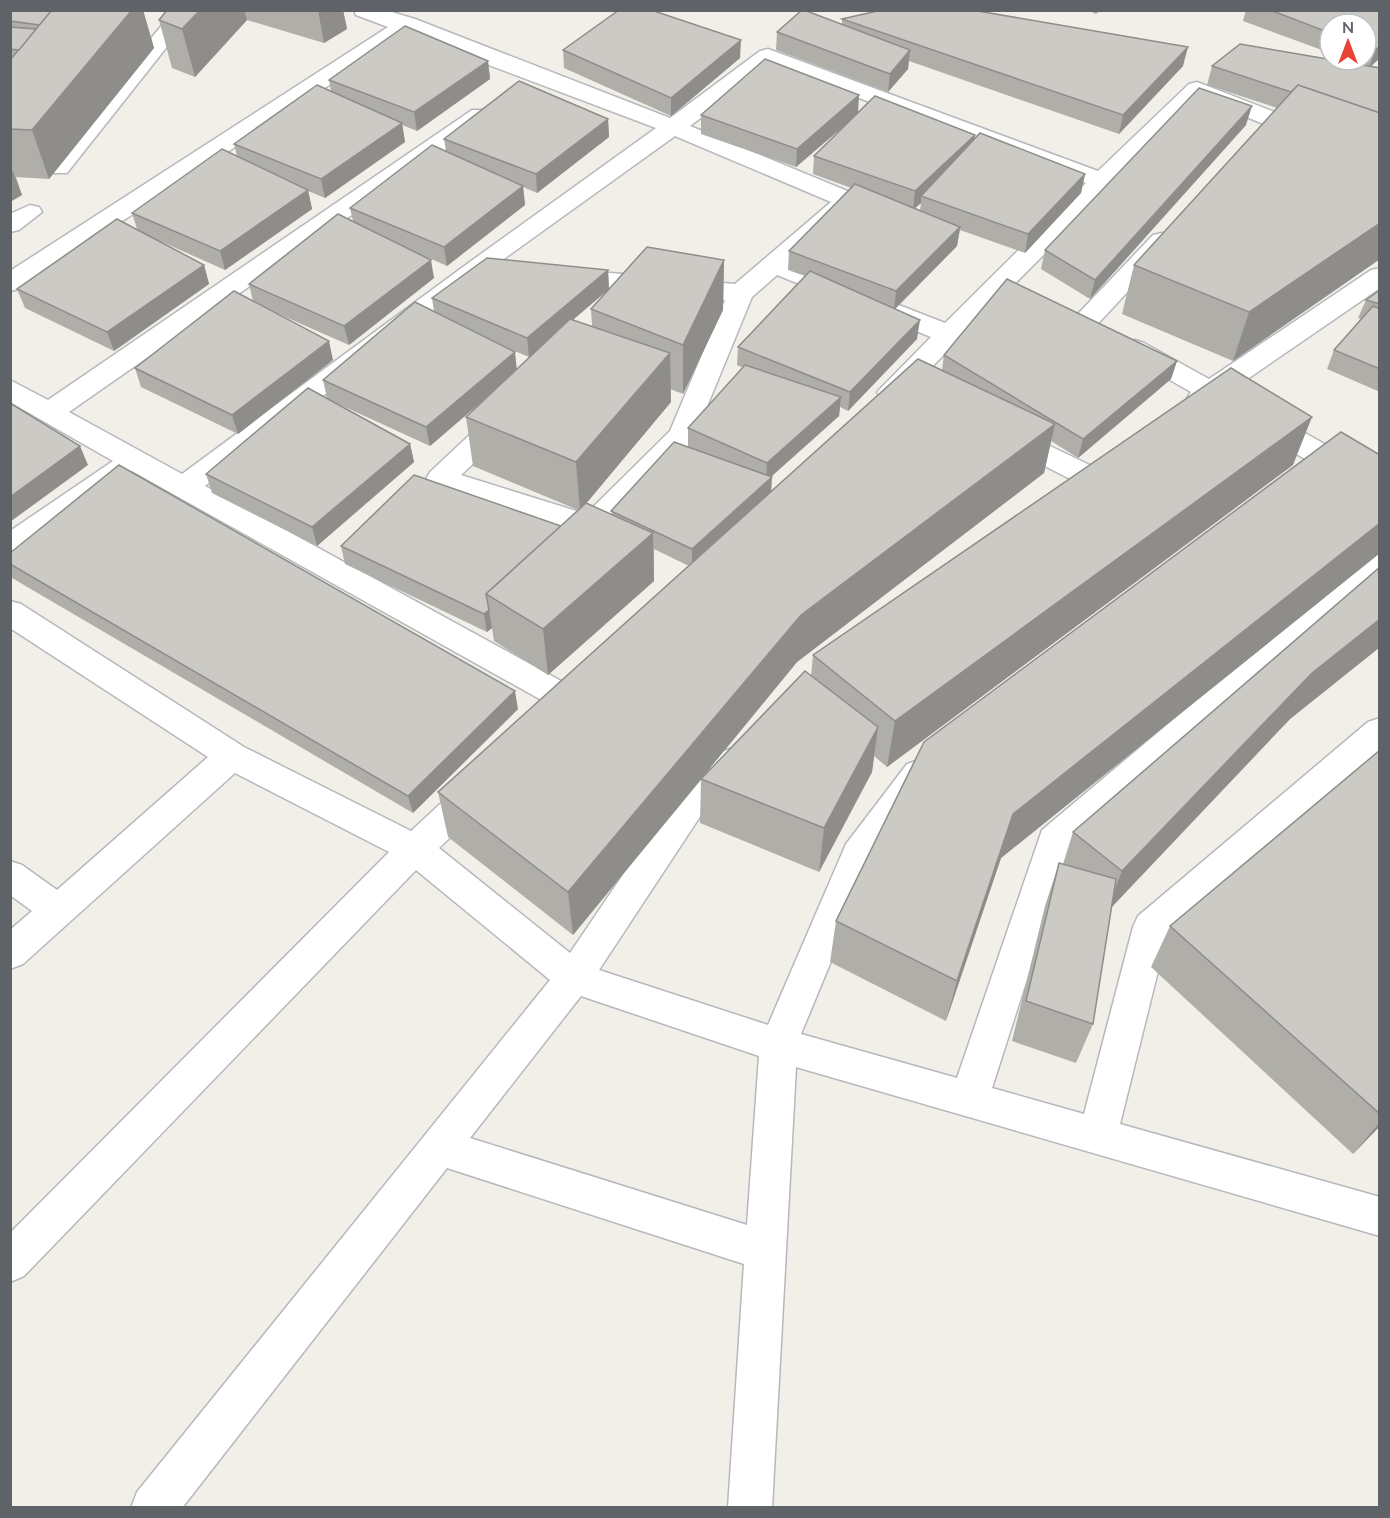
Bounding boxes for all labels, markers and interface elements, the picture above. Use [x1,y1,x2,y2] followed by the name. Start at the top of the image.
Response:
[1318,12,1378,72] north arrow
[1342,17,1354,37] text: N

